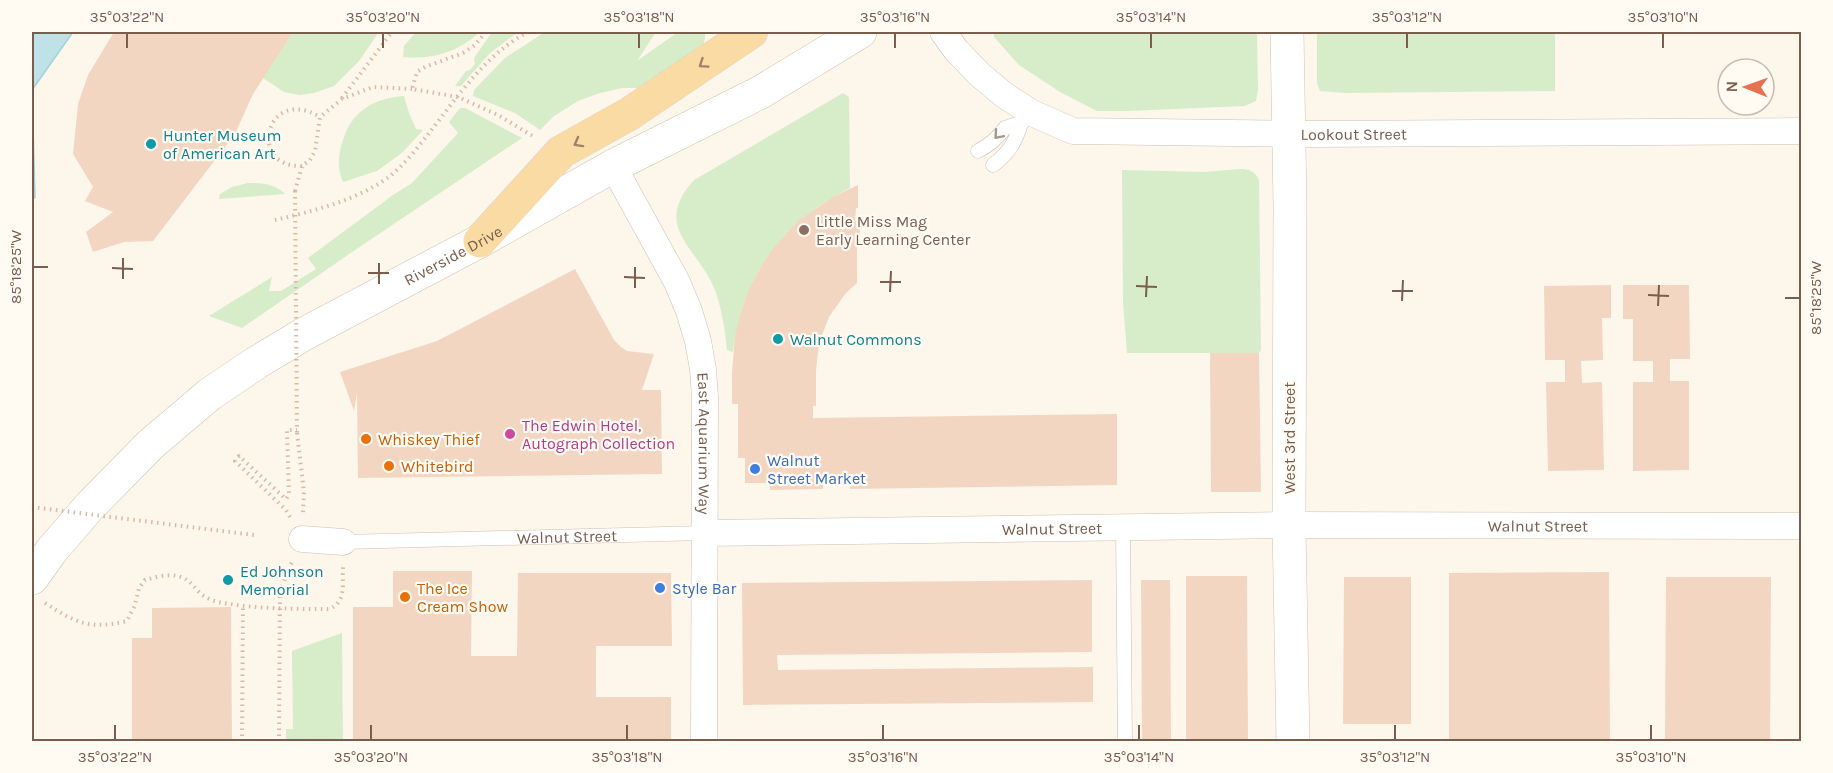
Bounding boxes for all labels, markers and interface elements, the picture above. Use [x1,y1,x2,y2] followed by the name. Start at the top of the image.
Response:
[90,8,164,26] text: 35°03'22"N
[346,8,420,26] text: 35°03'20"N
[603,8,675,26] text: 35°03'18"N
[860,8,930,26] text: 35°03'16"N
[1116,8,1186,26] text: 35°03'14"N
[1372,8,1442,26] text: 35°03'12"N
[1628,8,1698,26] text: 35°03'10"N
[699,57,709,69] one-way arrow
[1716,57,1776,117] north arrow
[1722,81,1741,93] text: N
[1301,124,1407,144] street label: Lookout Street
[163,126,281,163] place label: Hunter Museum of American Art
[995,129,1006,140] one-way arrow
[574,136,584,147] one-way arrow
[144,137,158,151] marker: Hunter Museum of American Art
[816,212,970,249] place label: Little Miss Mag Early Learning Center
[401,221,506,289] street label: Riverside Drive
[797,223,811,237] marker: Little Miss Mag Early Learning Center
[7,229,25,304] text: 85°18'25"W
[1807,260,1825,335] text: 85°18'25"W
[790,330,922,349] place label: Walnut Commons
[771,332,785,346] marker: Walnut Commons
[694,372,715,515] street label: East Aquarium Way
[1280,382,1299,494] street label: West 3rd Street
[522,416,675,453] place label: The Edwin Hotel, Autograph Collection
[503,427,517,441] marker: The Edwin Hotel, Autograph Collection
[378,430,480,449] place label: Whiskey Thief
[359,432,373,446] marker: Whiskey Thief
[767,451,866,488] place label: Walnut Street Market
[401,457,473,476] place label: Whitebird
[382,459,396,473] marker: Whitebird
[748,462,762,476] marker: Walnut Street Market
[1488,516,1588,535] street label: Walnut Street
[1002,518,1102,538] street label: Walnut Street
[517,526,617,547] street label: Walnut Street
[240,562,324,599] place label: Ed Johnson Memorial
[221,573,235,587] marker: Ed Johnson Memorial
[417,579,508,616] place label: The Ice Cream Show
[672,579,736,598] place label: Style Bar
[653,581,667,595] marker: Style Bar
[398,590,412,604] marker: The Ice Cream Show
[78,748,152,766] text: 35°03'22"N
[334,748,408,766] text: 35°03'20"N
[591,748,663,766] text: 35°03'18"N
[848,748,918,766] text: 35°03'16"N
[1104,748,1174,766] text: 35°03'14"N
[1360,748,1430,766] text: 35°03'12"N
[1616,748,1686,766] text: 35°03'10"N

